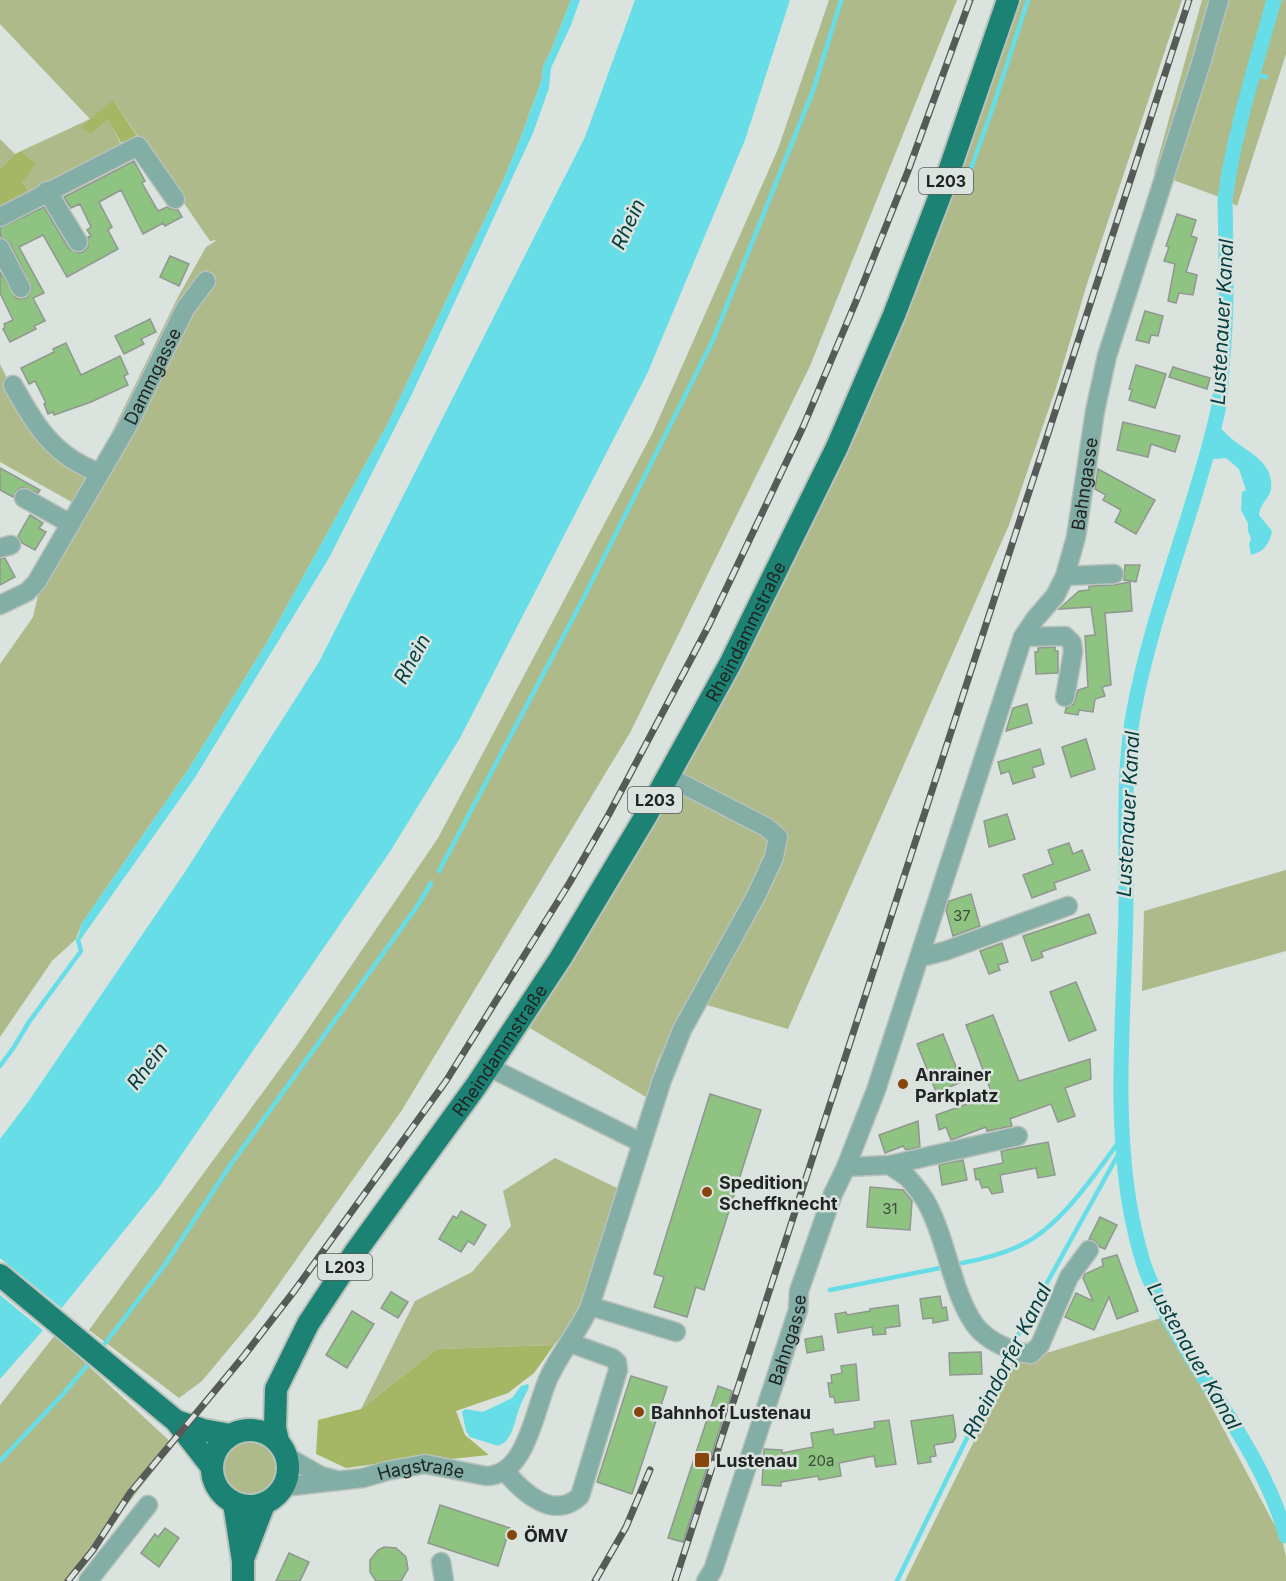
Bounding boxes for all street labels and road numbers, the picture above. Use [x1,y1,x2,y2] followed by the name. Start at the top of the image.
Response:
[919,168,973,194] road number: L203
[119,324,185,428] street label: Dammgasse
[1067,436,1101,532] street label: Bahngasse
[701,558,789,705] street label: Rheindammstraße
[628,787,682,813] road number: L203
[447,980,551,1120] street label: Rheindammstraße
[318,1254,372,1280] road number: L203
[764,1294,809,1388] street label: Bahngasse
[375,1453,466,1484] street label: Hagstraße

